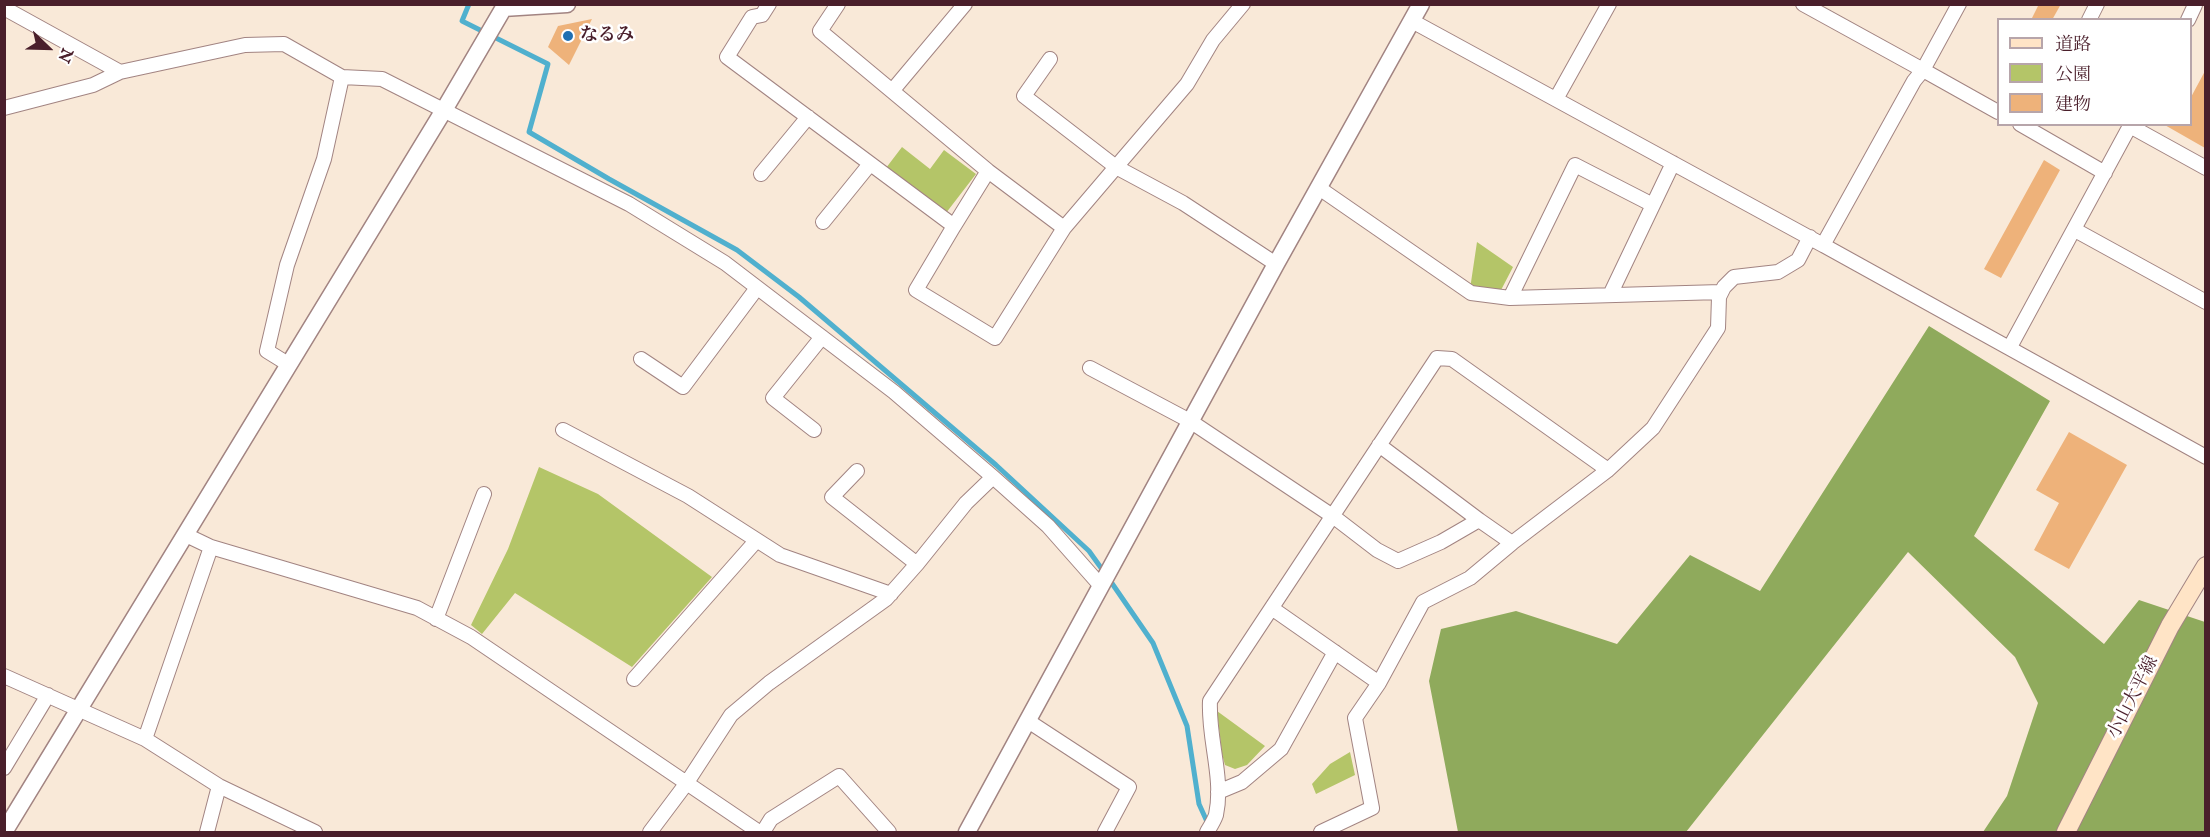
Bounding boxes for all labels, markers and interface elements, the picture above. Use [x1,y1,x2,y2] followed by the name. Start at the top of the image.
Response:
[18,18,78,78] north arrow
[1997,18,2192,126] legend
[580,25,634,47] place label: なるみ
[561,29,575,43] marker: なるみ
[2055,34,2091,57] text: 道路
[53,45,76,65] text: N
[2055,64,2091,87] text: 公園
[2055,94,2091,117] text: 建物
[2104,653,2164,743] street label: 小山大平線

